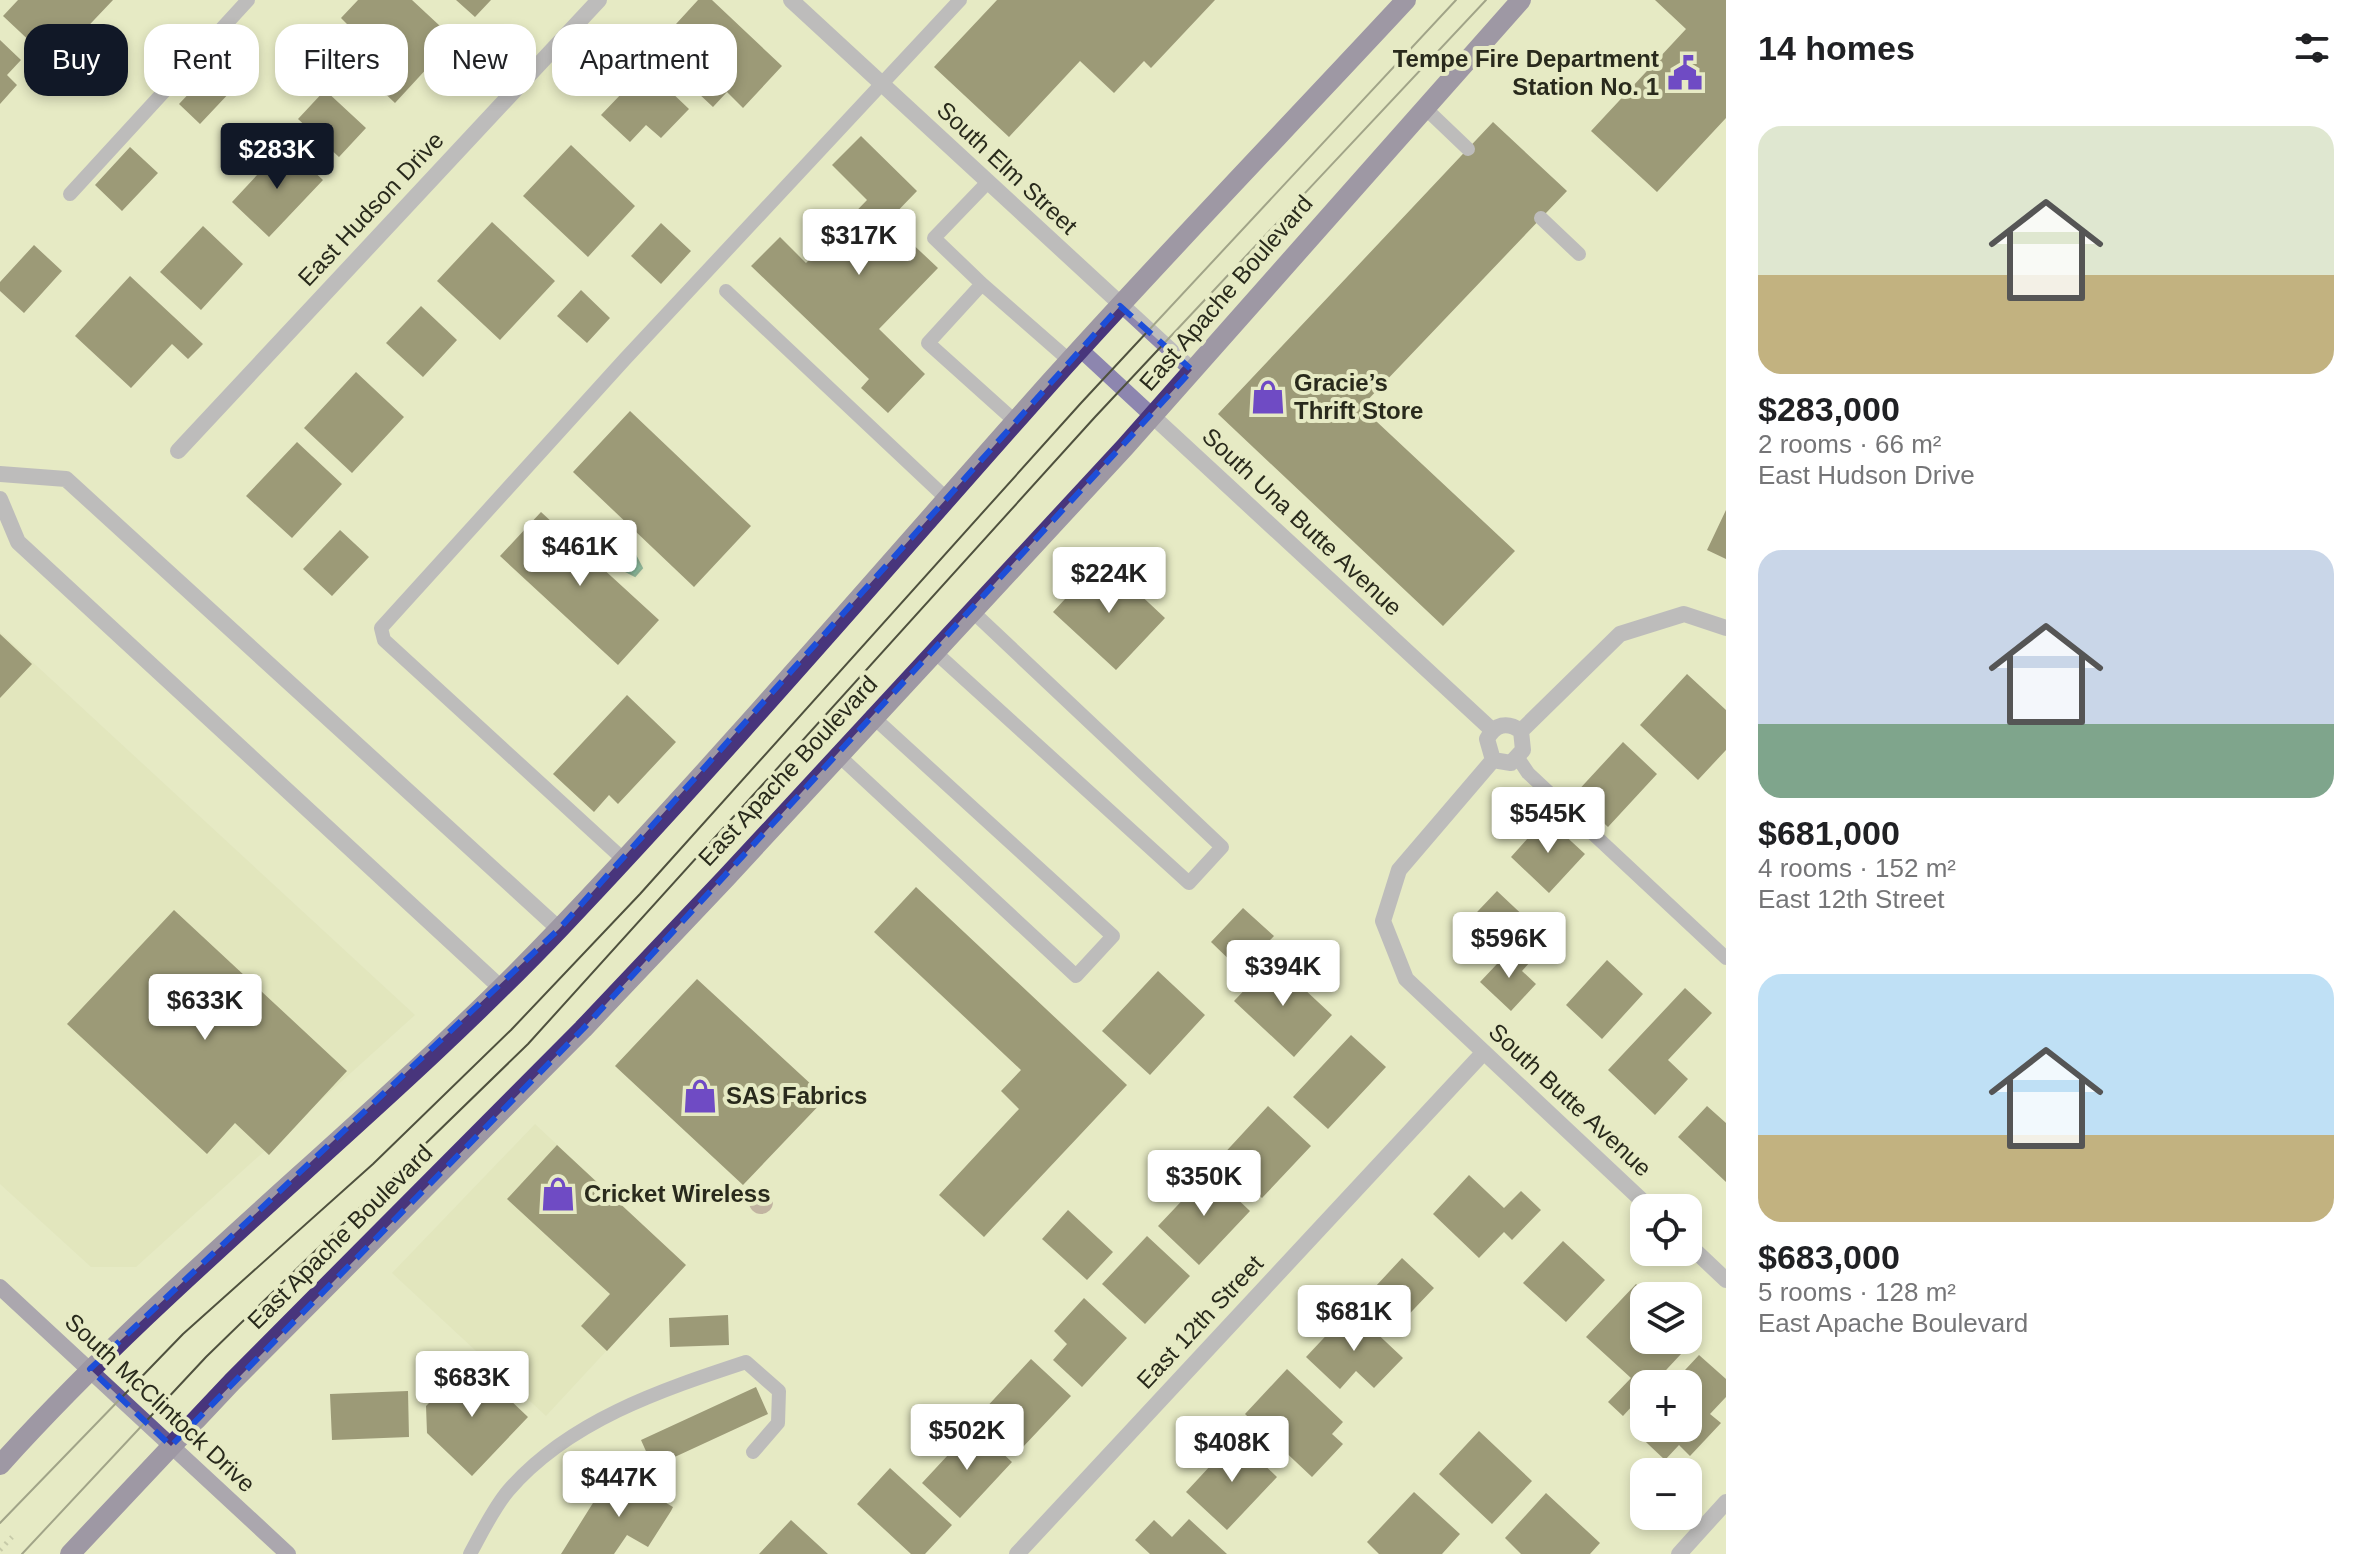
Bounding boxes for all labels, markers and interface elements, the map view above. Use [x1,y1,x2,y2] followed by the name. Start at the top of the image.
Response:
[24,24,128,96] chip: Buy
[144,24,259,96] chip: Rent
[275,24,408,96] chip: Filters
[424,24,536,96] chip: New
[552,24,737,96] chip: Apartment
[2290,26,2334,70] icon: filters
[1758,29,1915,67] text: 14 homes
[1393,45,1659,100] place label: Tempe Fire Department Station No. 1
[1666,54,1704,92] public building icon: Tempe Fire Department Station No. 1
[932,96,1083,240] street label: South Elm Street
[221,123,333,191] pin: $283K
[293,126,449,291] street label: East Hudson Drive
[239,134,315,164] text: $283K
[1974,178,2118,322] icon: home
[1134,190,1318,396] street label: East Apache Boulevard
[803,209,915,277] pin: $317K
[821,220,897,250] text: $317K
[1294,369,1423,424] place label: Gracie’s Thrift Store
[1249,378,1287,416] shop icon: Gracie’s Thrift Store
[1758,390,1900,428] text: $283,000
[1197,422,1408,621] street label: South Una Butte Avenue
[1758,429,1942,459] text: 2 rooms · 66 m²
[1758,460,1975,490] text: East Hudson Drive
[524,520,636,588] pin: $461K
[542,531,618,561] text: $461K
[1053,547,1165,615] pin: $224K
[1071,558,1147,588] text: $224K
[1974,602,2118,746] icon: home
[693,670,883,871] street label: East Apache Boulevard
[1492,787,1604,855] pin: $545K
[1510,798,1586,828] text: $545K
[1758,814,1900,852] text: $681,000
[1758,853,1956,883] text: 4 rooms · 152 m²
[1758,884,1944,914] text: East 12th Street
[1453,912,1565,980] pin: $596K
[1471,923,1547,953] text: $596K
[1227,940,1339,1008] pin: $394K
[1245,951,1321,981] text: $394K
[149,974,261,1042] pin: $633K
[167,985,243,1015] text: $633K
[1484,1018,1657,1182] street label: South Butte Avenue
[1974,1026,2118,1170] icon: home
[681,1077,719,1115] shop icon: SAS Fabrics
[726,1082,867,1109] place label: SAS Fabrics
[242,1139,437,1334] street label: East Apache Boulevard
[1148,1150,1260,1218] pin: $350K
[1166,1161,1242,1191] text: $350K
[539,1175,577,1213] shop icon: Cricket Wireless
[584,1180,771,1207] place label: Cricket Wireless
[1630,1194,1702,1530] map controls
[1630,1194,1702,1266] button: locate
[1758,1238,1900,1276] text: $683,000
[1131,1249,1268,1394] street label: East 12th Street
[1758,1277,1956,1307] text: 5 rooms · 128 m²
[1630,1282,1702,1354] button: layers
[1298,1285,1410,1353] pin: $681K
[1316,1296,1392,1326] text: $681K
[60,1308,261,1498] street label: South McClintock Drive
[1758,1308,2028,1338] text: East Apache Boulevard
[416,1351,528,1419] pin: $683K
[434,1362,510,1392] text: $683K
[1630,1370,1702,1442] button: +
[911,1404,1023,1472] pin: $502K
[929,1415,1005,1445] text: $502K
[1176,1416,1288,1484] pin: $408K
[1194,1427,1270,1457] text: $408K
[563,1451,675,1519] pin: $447K
[1630,1458,1702,1530] button: −
[581,1462,657,1492] text: $447K

